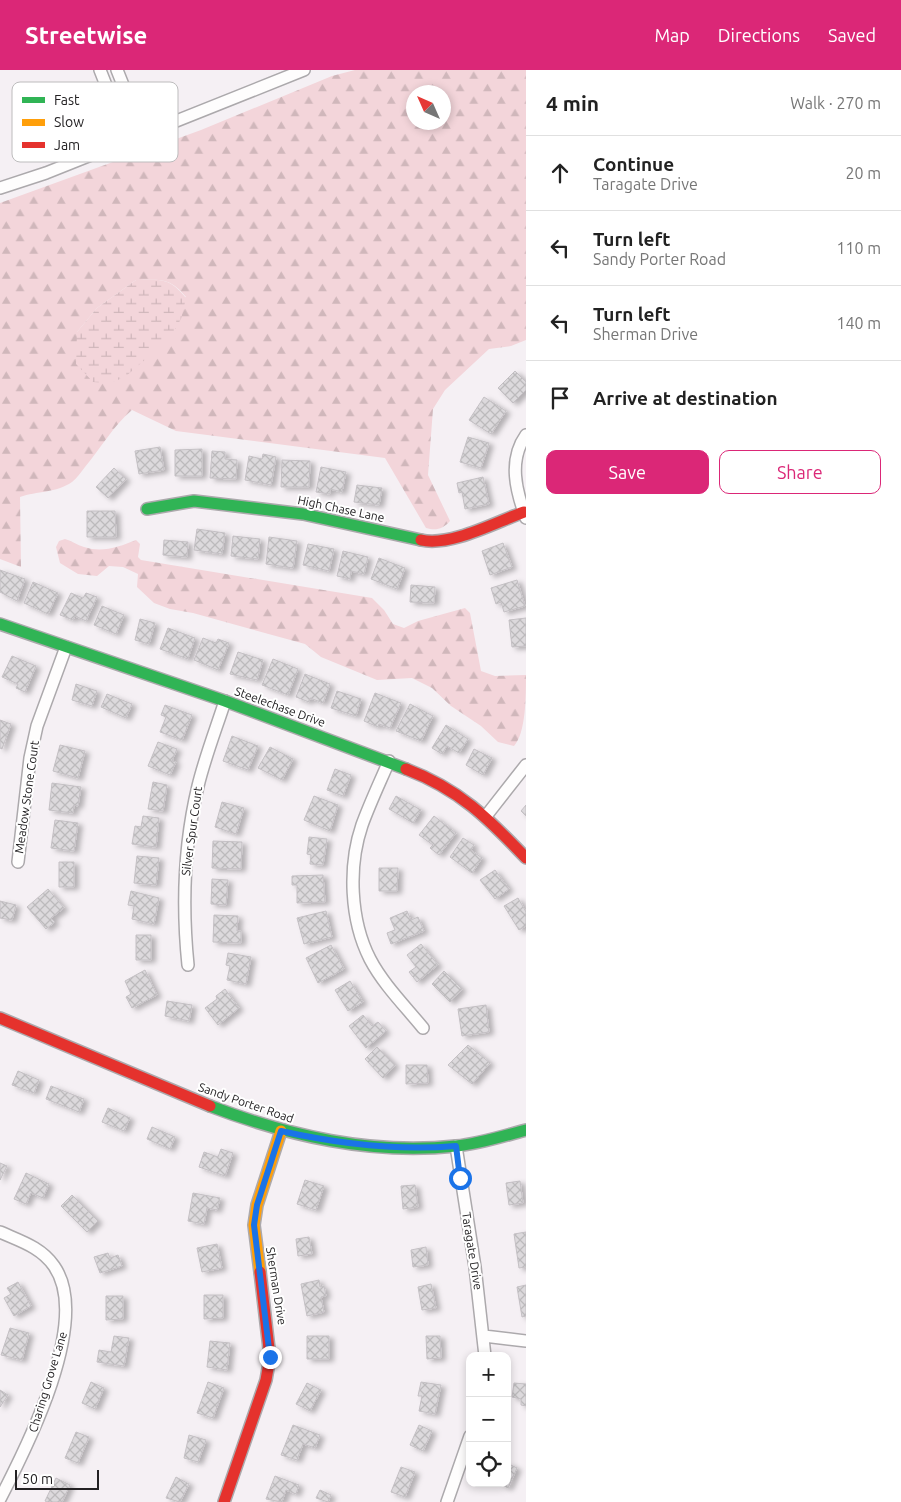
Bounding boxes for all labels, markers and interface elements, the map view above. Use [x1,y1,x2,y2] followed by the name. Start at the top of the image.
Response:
[25,22,147,49] text: Streetwise
[654,25,690,45] text: Map
[718,25,800,45] text: Directions
[828,25,876,45] text: Saved
[12,82,178,162] legend
[406,85,451,130] north arrow
[546,91,599,115] text: 4 min
[54,92,80,108] text: Fast
[790,94,881,112] text: Walk · 270 m
[54,114,84,130] text: Slow
[54,137,80,153] text: Jam
[593,153,674,175] text: Continue
[546,159,574,187] icon: ahead
[845,164,881,182] text: 20 m
[593,175,698,193] text: Taragate Drive
[593,228,671,250] text: Turn left
[546,234,574,262] icon: left
[836,239,881,257] text: 110 m
[593,250,726,268] text: Sandy Porter Road
[593,303,671,325] text: Turn left
[546,309,574,337] icon: left
[836,314,881,332] text: 140 m
[593,325,698,343] text: Sherman Drive
[546,384,574,412] icon: arrive
[593,387,778,409] text: Arrive at destination
[546,450,709,494] button: Save
[719,450,881,494] button: Share
[296,493,386,524] street label: High Chase Lane
[233,684,327,729] street label: Steelechase Drive
[12,739,41,854] street label: Meadow Stone Court
[179,785,204,876] street label: Silver Spur Court
[197,1080,295,1125] street label: Sandy Porter Road
[449,1167,472,1190] route start
[460,1211,485,1291] street label: Taragate Drive
[264,1246,289,1326] street label: Sherman Drive
[26,1330,69,1434] street label: Charing Grove Lane
[259,1346,282,1369] route end
[466,1352,511,1487] map controls
[466,1352,511,1397] button: +
[466,1397,511,1442] button: −
[466,1442,511,1487] button: locate
[15,1467,99,1490] scale bar
[22,1471,53,1487] text: 50 m

